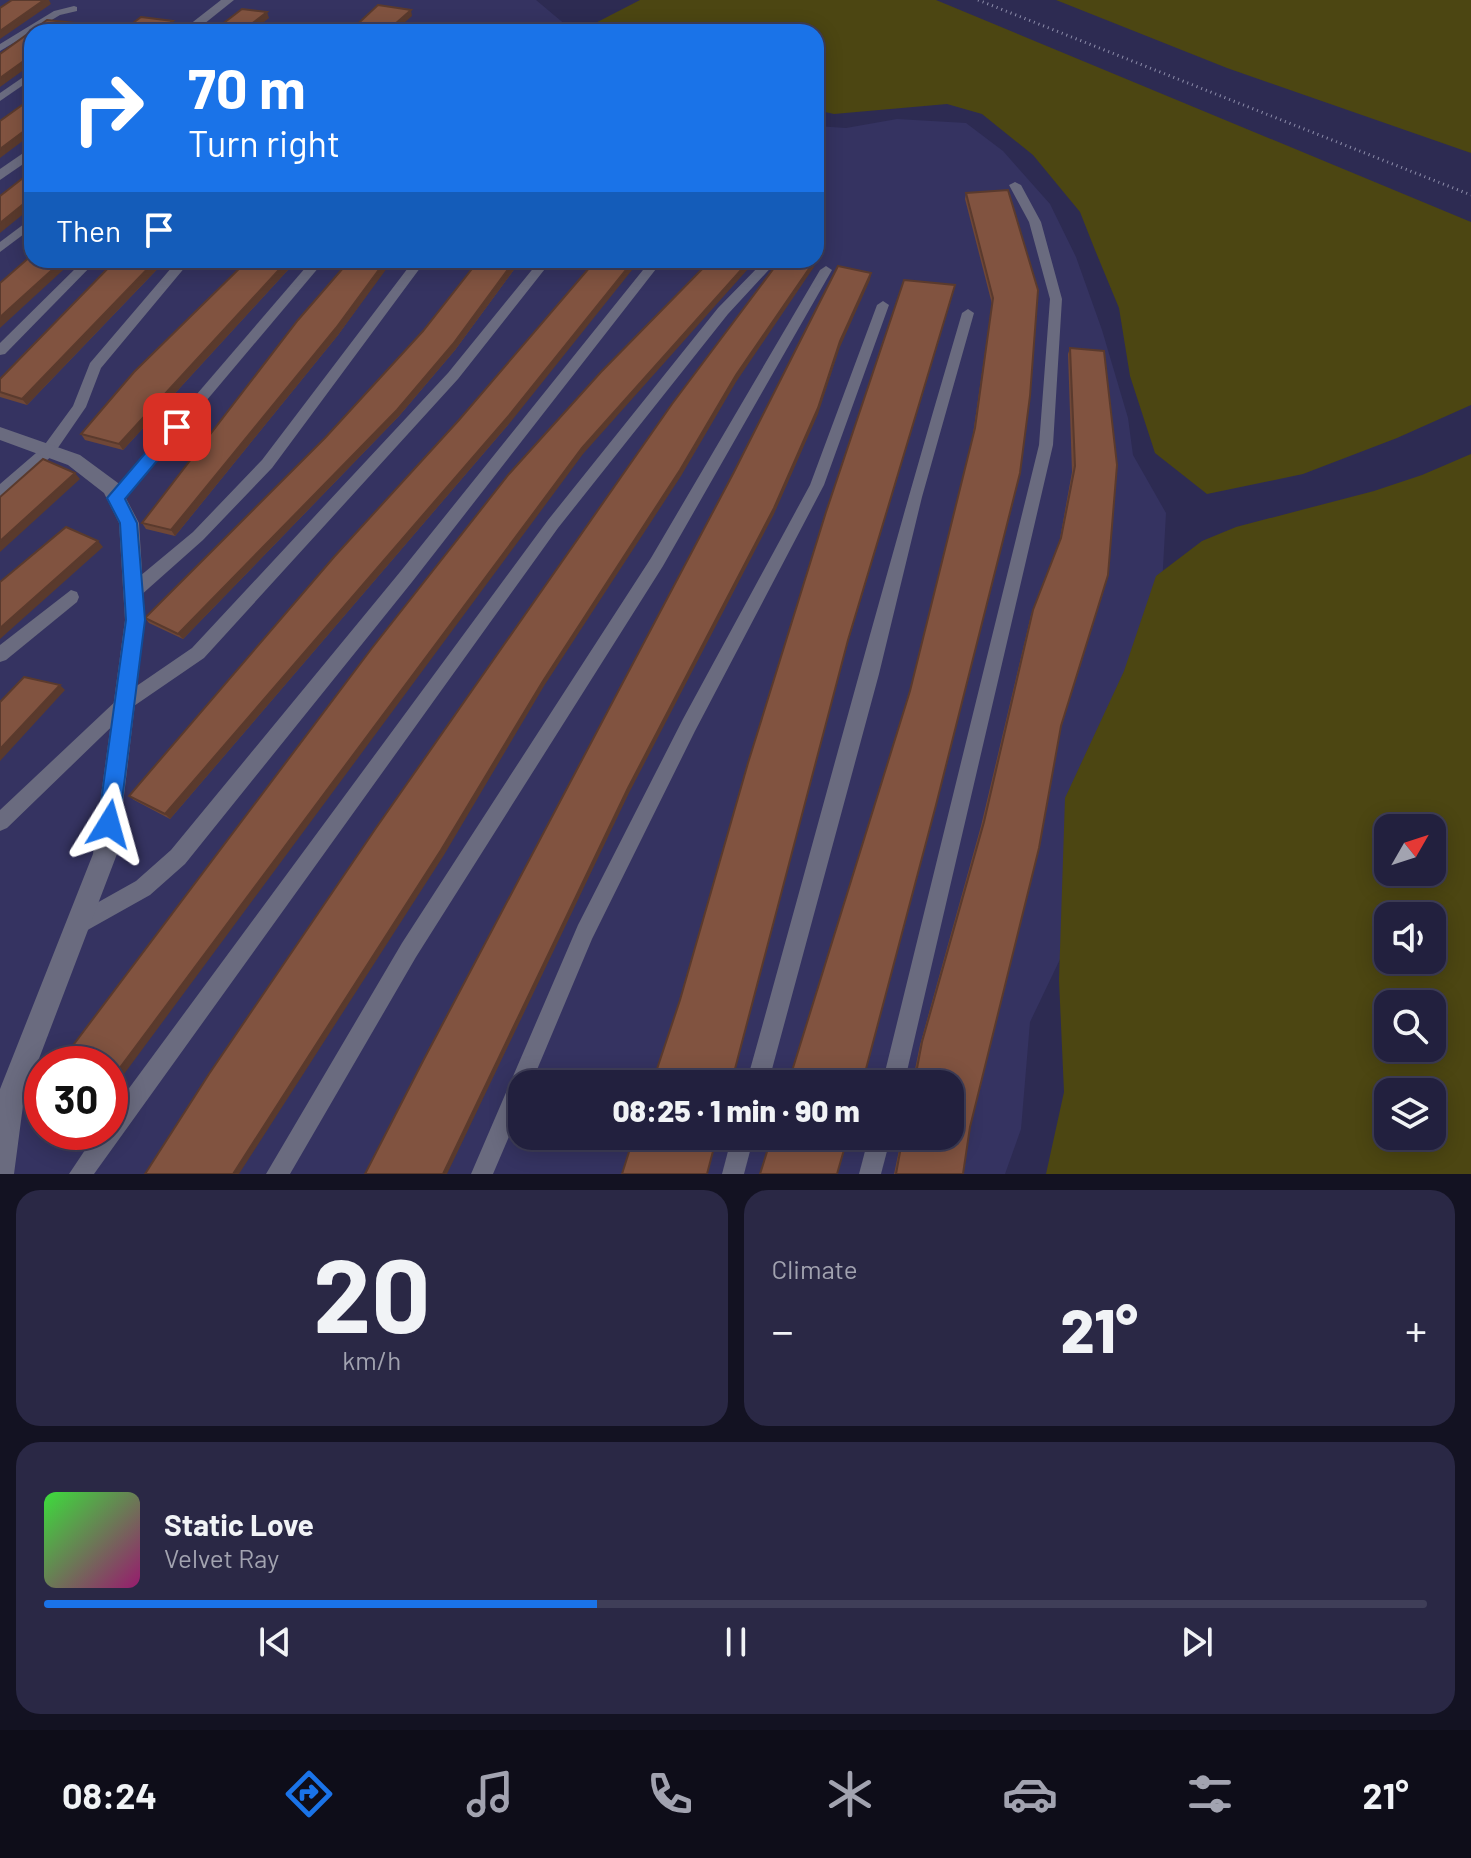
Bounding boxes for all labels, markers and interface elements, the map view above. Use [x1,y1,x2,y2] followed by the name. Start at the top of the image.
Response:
[188,53,306,120] text: 70 m
[56,56,160,160] icon: right
[188,121,340,164] text: Turn right
[137,208,181,252] icon: arrive
[56,212,121,248] text: Then
[143,393,211,461] pin
[155,405,199,449] icon: arrive
[67,782,151,866] position arrow
[1374,814,1446,886] north arrow
[1374,814,1446,1150] map controls
[1374,902,1446,974] button: sound
[1374,990,1446,1062] button: search
[24,1046,128,1150] speed limit sign: 30
[1374,1078,1446,1150] button: layers
[612,1092,860,1128] text: 08:25 · 1 min · 90 m
[313,1229,431,1354] text: 20
[772,1253,858,1284] text: Climate
[1060,1293,1138,1365] text: 21°
[772,1303,794,1356] text: −
[1405,1303,1427,1356] text: +
[342,1344,401,1375] text: km/h
[164,1506,314,1542] text: Static Love
[164,1542,279,1573] text: Velvet Ray
[253,1620,297,1664] icon: previous
[714,1620,758,1664] icon: pause
[1175,1620,1219,1664] icon: next
[281,1766,337,1822] icon: directions
[462,1766,518,1822] icon: music
[642,1766,698,1822] icon: phone
[822,1766,878,1822] icon: climate
[1002,1766,1058,1822] icon: car
[1182,1766,1238,1822] icon: filters
[62,1773,157,1816] text: 08:24
[1363,1773,1409,1816] text: 21°

